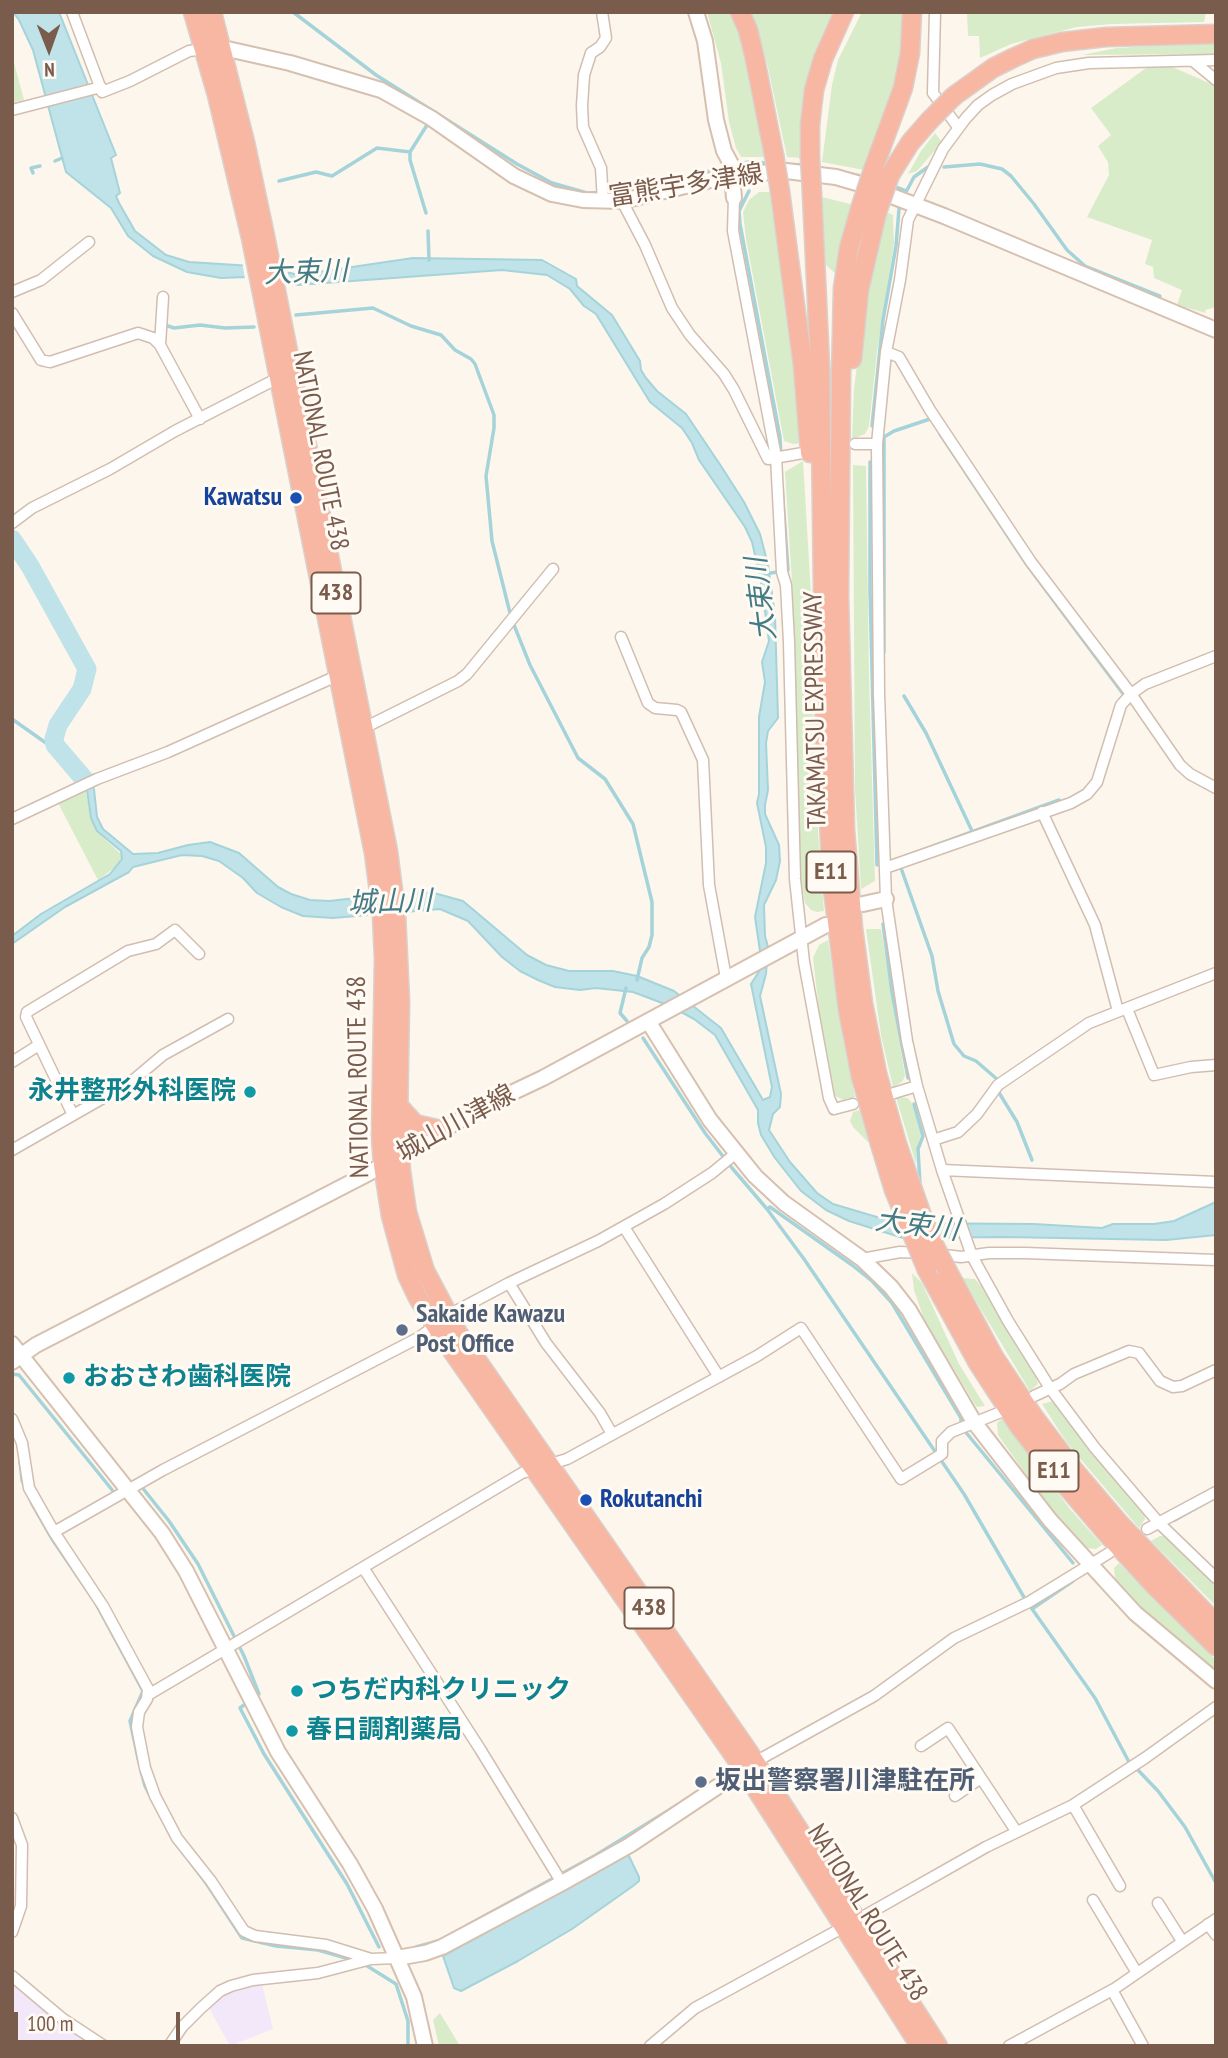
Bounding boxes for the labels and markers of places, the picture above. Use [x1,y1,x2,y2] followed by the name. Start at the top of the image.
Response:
[204,482,282,514] place label: Kawatsu
[288,490,304,506] marker: Kawatsu
[28,1076,236,1108] place label: 永井整形外科医院
[242,1084,258,1100] marker: 永井整形外科医院
[416,1299,565,1360] place label: Sakaide Kawazu Post Office
[394,1322,410,1338] marker: Sakaide Kawazu Post Office
[83,1362,291,1394] place label: おおさわ歯科医院
[61,1370,77,1386] marker: おおさわ歯科医院
[600,1484,703,1516] place label: Rokutanchi
[578,1492,594,1508] marker: Rokutanchi
[311,1675,571,1707] place label: つちだ内科クリニック
[289,1683,305,1699] marker: つちだ内科クリニック
[306,1715,462,1747] place label: 春日調剤薬局
[284,1723,300,1739] marker: 春日調剤薬局
[715,1766,975,1798] place label: 坂出警察署川津駐在所
[693,1774,709,1790] marker: 坂出警察署川津駐在所

